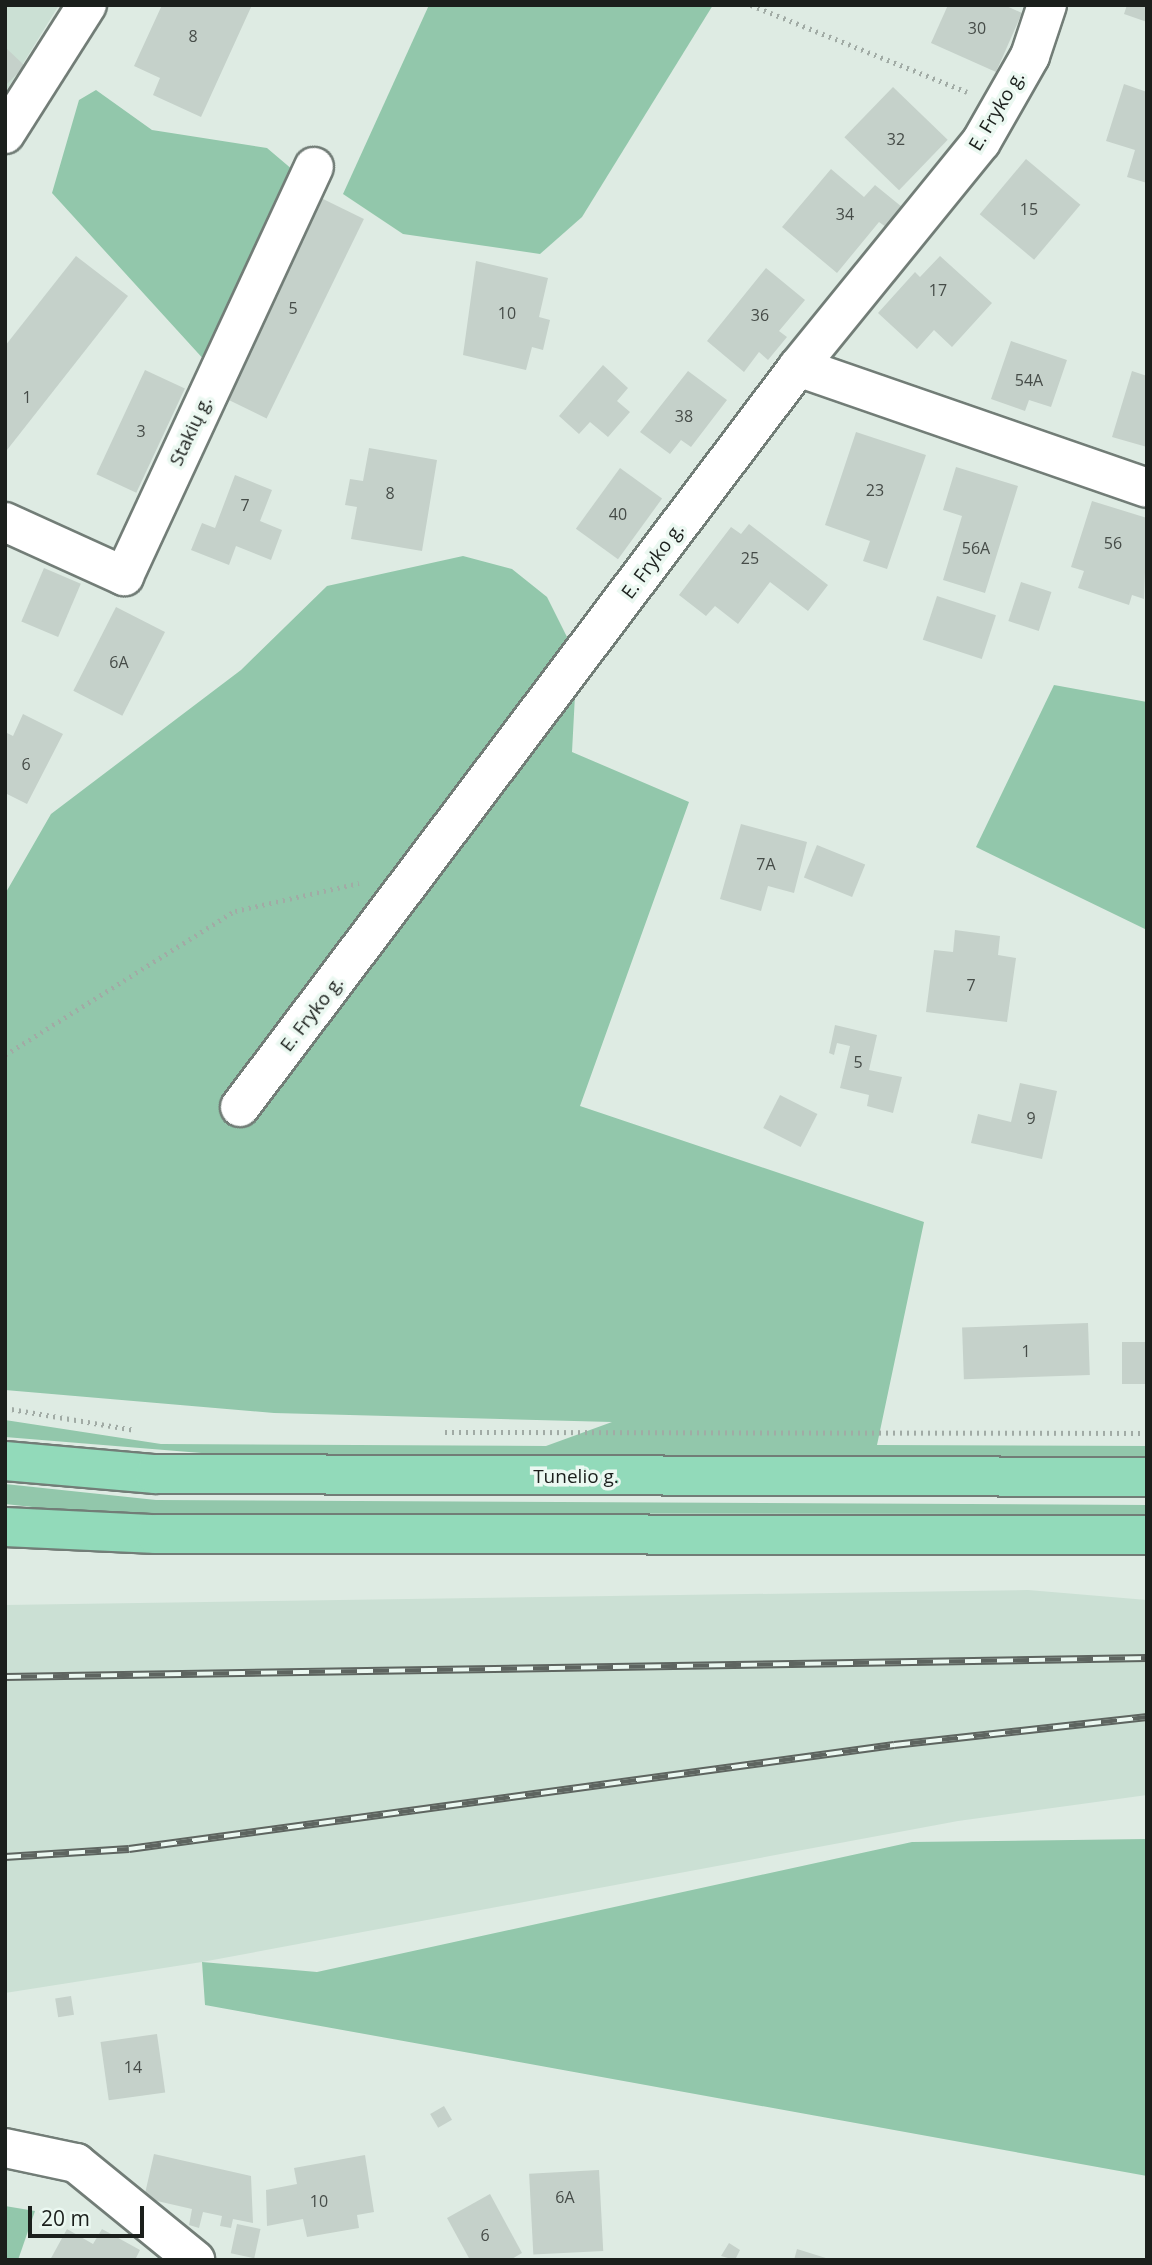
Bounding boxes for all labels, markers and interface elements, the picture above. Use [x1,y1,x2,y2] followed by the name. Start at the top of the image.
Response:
[968,18,986,38] house number: 30
[188,26,198,46] house number: 8
[964,67,1030,155] street label: E. Fryko g.
[887,129,905,149] house number: 32
[1020,199,1038,219] house number: 15
[836,204,854,224] house number: 34
[929,280,947,300] house number: 17
[288,298,298,318] house number: 5
[498,303,516,323] house number: 10
[751,305,769,325] house number: 36
[1015,370,1043,390] house number: 54A
[22,387,32,407] house number: 1
[165,392,217,470] street label: Stakių g.
[675,406,693,426] house number: 38
[136,421,146,441] house number: 3
[866,480,884,500] house number: 23
[385,483,395,503] house number: 8
[240,495,250,515] house number: 7
[609,504,627,524] house number: 40
[617,519,689,603] street label: E. Fryko g.
[1104,533,1122,553] house number: 56
[962,538,990,558] house number: 56A
[741,548,759,568] house number: 25
[109,652,129,672] house number: 6A
[21,754,31,774] house number: 6
[756,854,776,874] house number: 7A
[276,972,348,1056] street label: E. Fryko g.
[966,975,976,995] house number: 7
[853,1052,863,1072] house number: 5
[1026,1108,1036,1128] house number: 9
[1021,1341,1031,1361] house number: 1
[533,1466,619,1488] street label: Tunelio g.
[124,2057,142,2077] house number: 14
[555,2187,575,2207] house number: 6A
[310,2191,328,2211] house number: 10
[32,2192,147,2236] scale bar
[41,2204,90,2232] text: 20 m
[480,2225,490,2245] house number: 6

